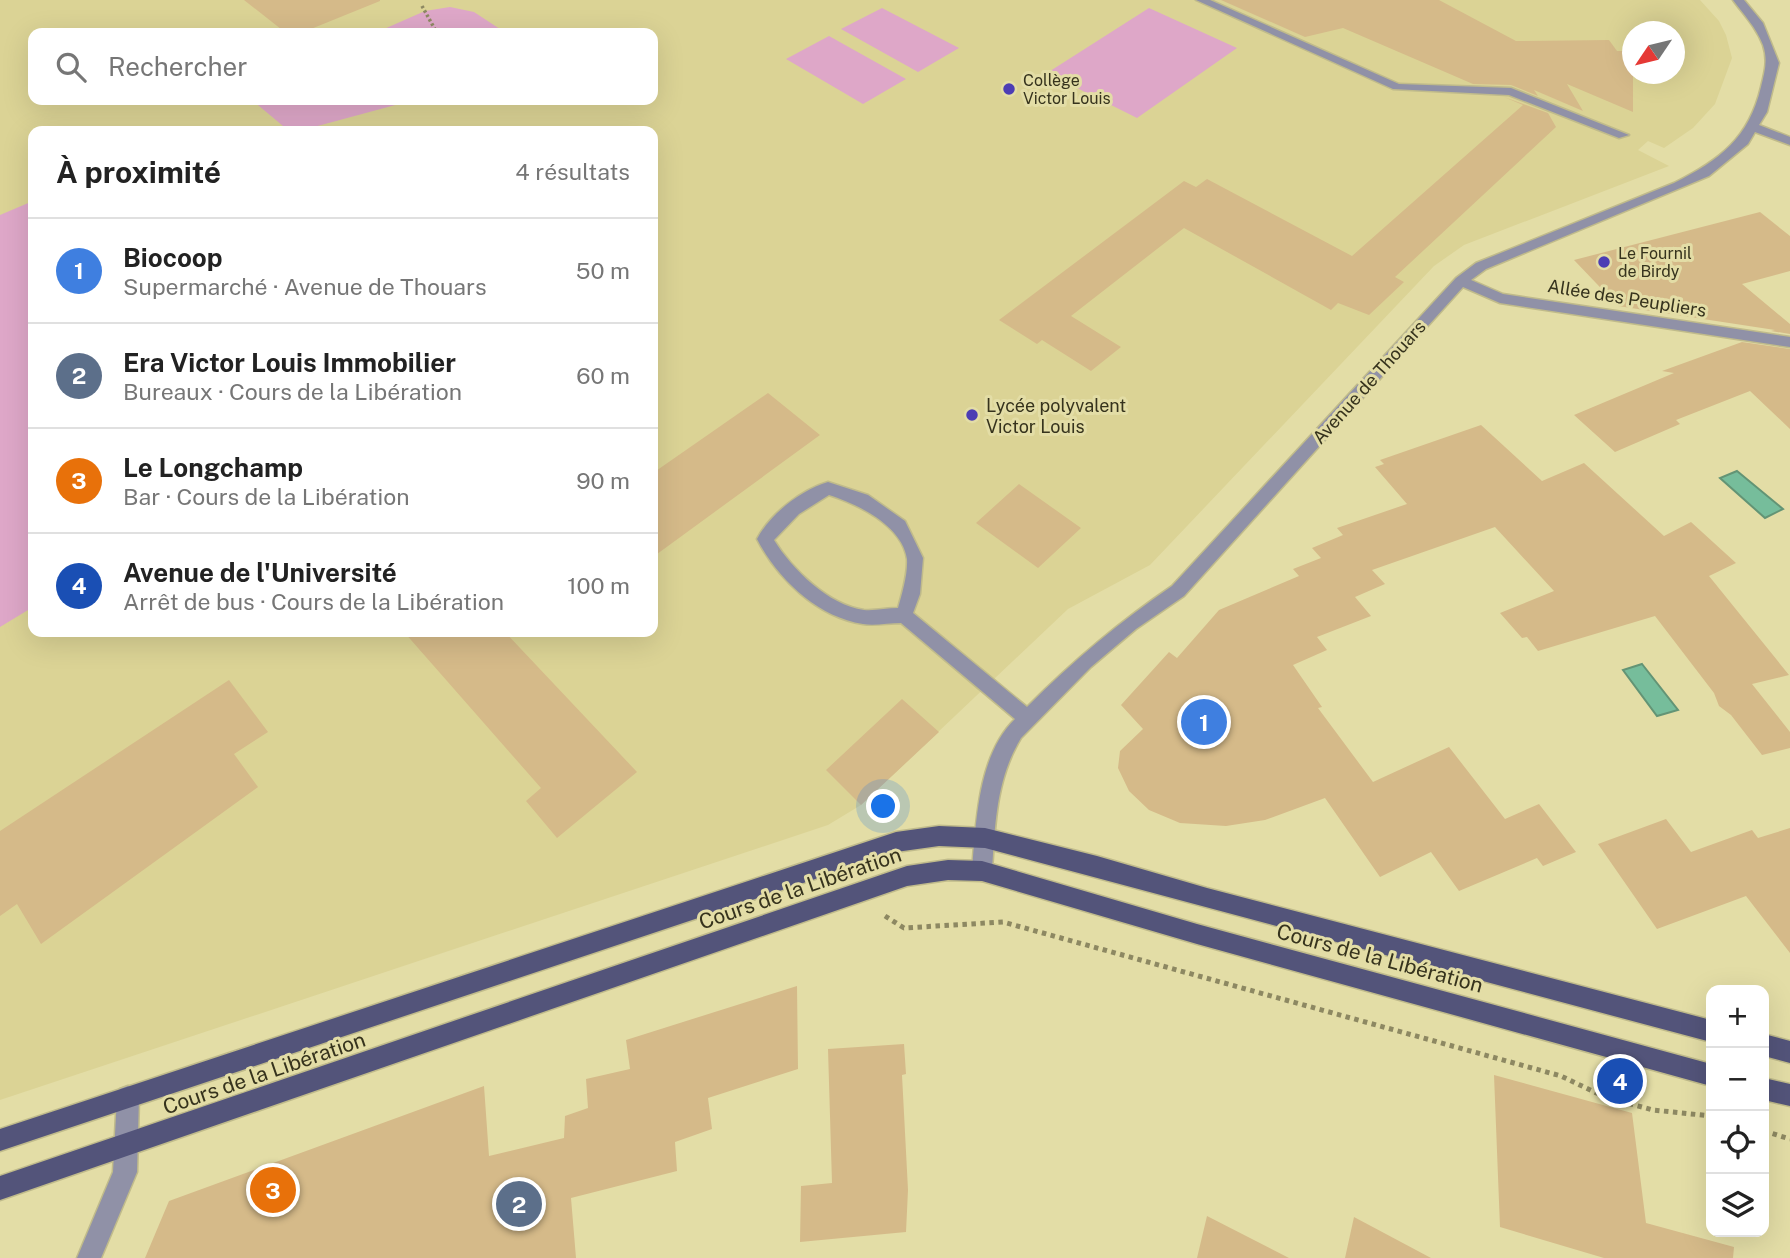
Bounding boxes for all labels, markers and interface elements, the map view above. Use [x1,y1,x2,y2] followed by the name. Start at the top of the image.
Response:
[1622,21,1685,84] north arrow
[28,28,658,105] search box
[52,48,90,86] icon: search
[108,51,247,82] text: Rechercher
[1023,71,1111,108] place label: Collège Victor Louis
[1001,81,1017,97] marker: Collège Victor Louis
[56,154,221,190] text: À proximité
[515,158,630,185] text: 4 résultats
[123,242,223,273] text: Biocoop
[1618,244,1692,281] place label: Le Fournil de Birdy
[1596,254,1612,270] marker: Le Fournil de Birdy
[74,257,84,284] text: 1
[576,257,630,284] text: 50 m
[123,273,487,300] text: Supermarché · Avenue de Thouars
[1546,275,1708,321] street label: Allée des Peupliers
[1308,316,1430,448] street label: Avenue de Thouars
[123,347,456,378] text: Era Victor Louis Immobilier
[72,362,86,389] text: 2
[576,362,630,389] text: 60 m
[123,378,462,405] text: Bureaux · Cours de la Libération
[986,395,1126,437] place label: Lycée polyvalent Victor Louis
[964,407,980,423] marker: Lycée polyvalent Victor Louis
[123,452,303,483] text: Le Longchamp
[71,467,87,494] text: 3
[576,467,630,494] text: 90 m
[123,483,409,510] text: Bar · Cours de la Libération
[123,557,397,588] text: Avenue de l'Université
[71,572,87,599] text: 4
[567,572,630,599] text: 100 m
[123,588,504,615] text: Arrêt de bus · Cours de la Libération
[1181,696,1227,748] pin: 1
[866,789,900,823] your location
[695,842,905,934] street label: Cours de la Libération
[1274,918,1486,998] street label: Cours de la Libération
[1706,985,1769,1237] map controls
[1706,985,1769,1048] button: +
[159,1027,369,1119] street label: Cours de la Libération
[1706,1048,1769,1111] button: −
[1597,1055,1643,1107] pin: 4
[1706,1111,1769,1174] button: locate
[250,1164,296,1216] pin: 3
[1706,1174,1769,1237] button: layers
[496,1178,542,1230] pin: 2

